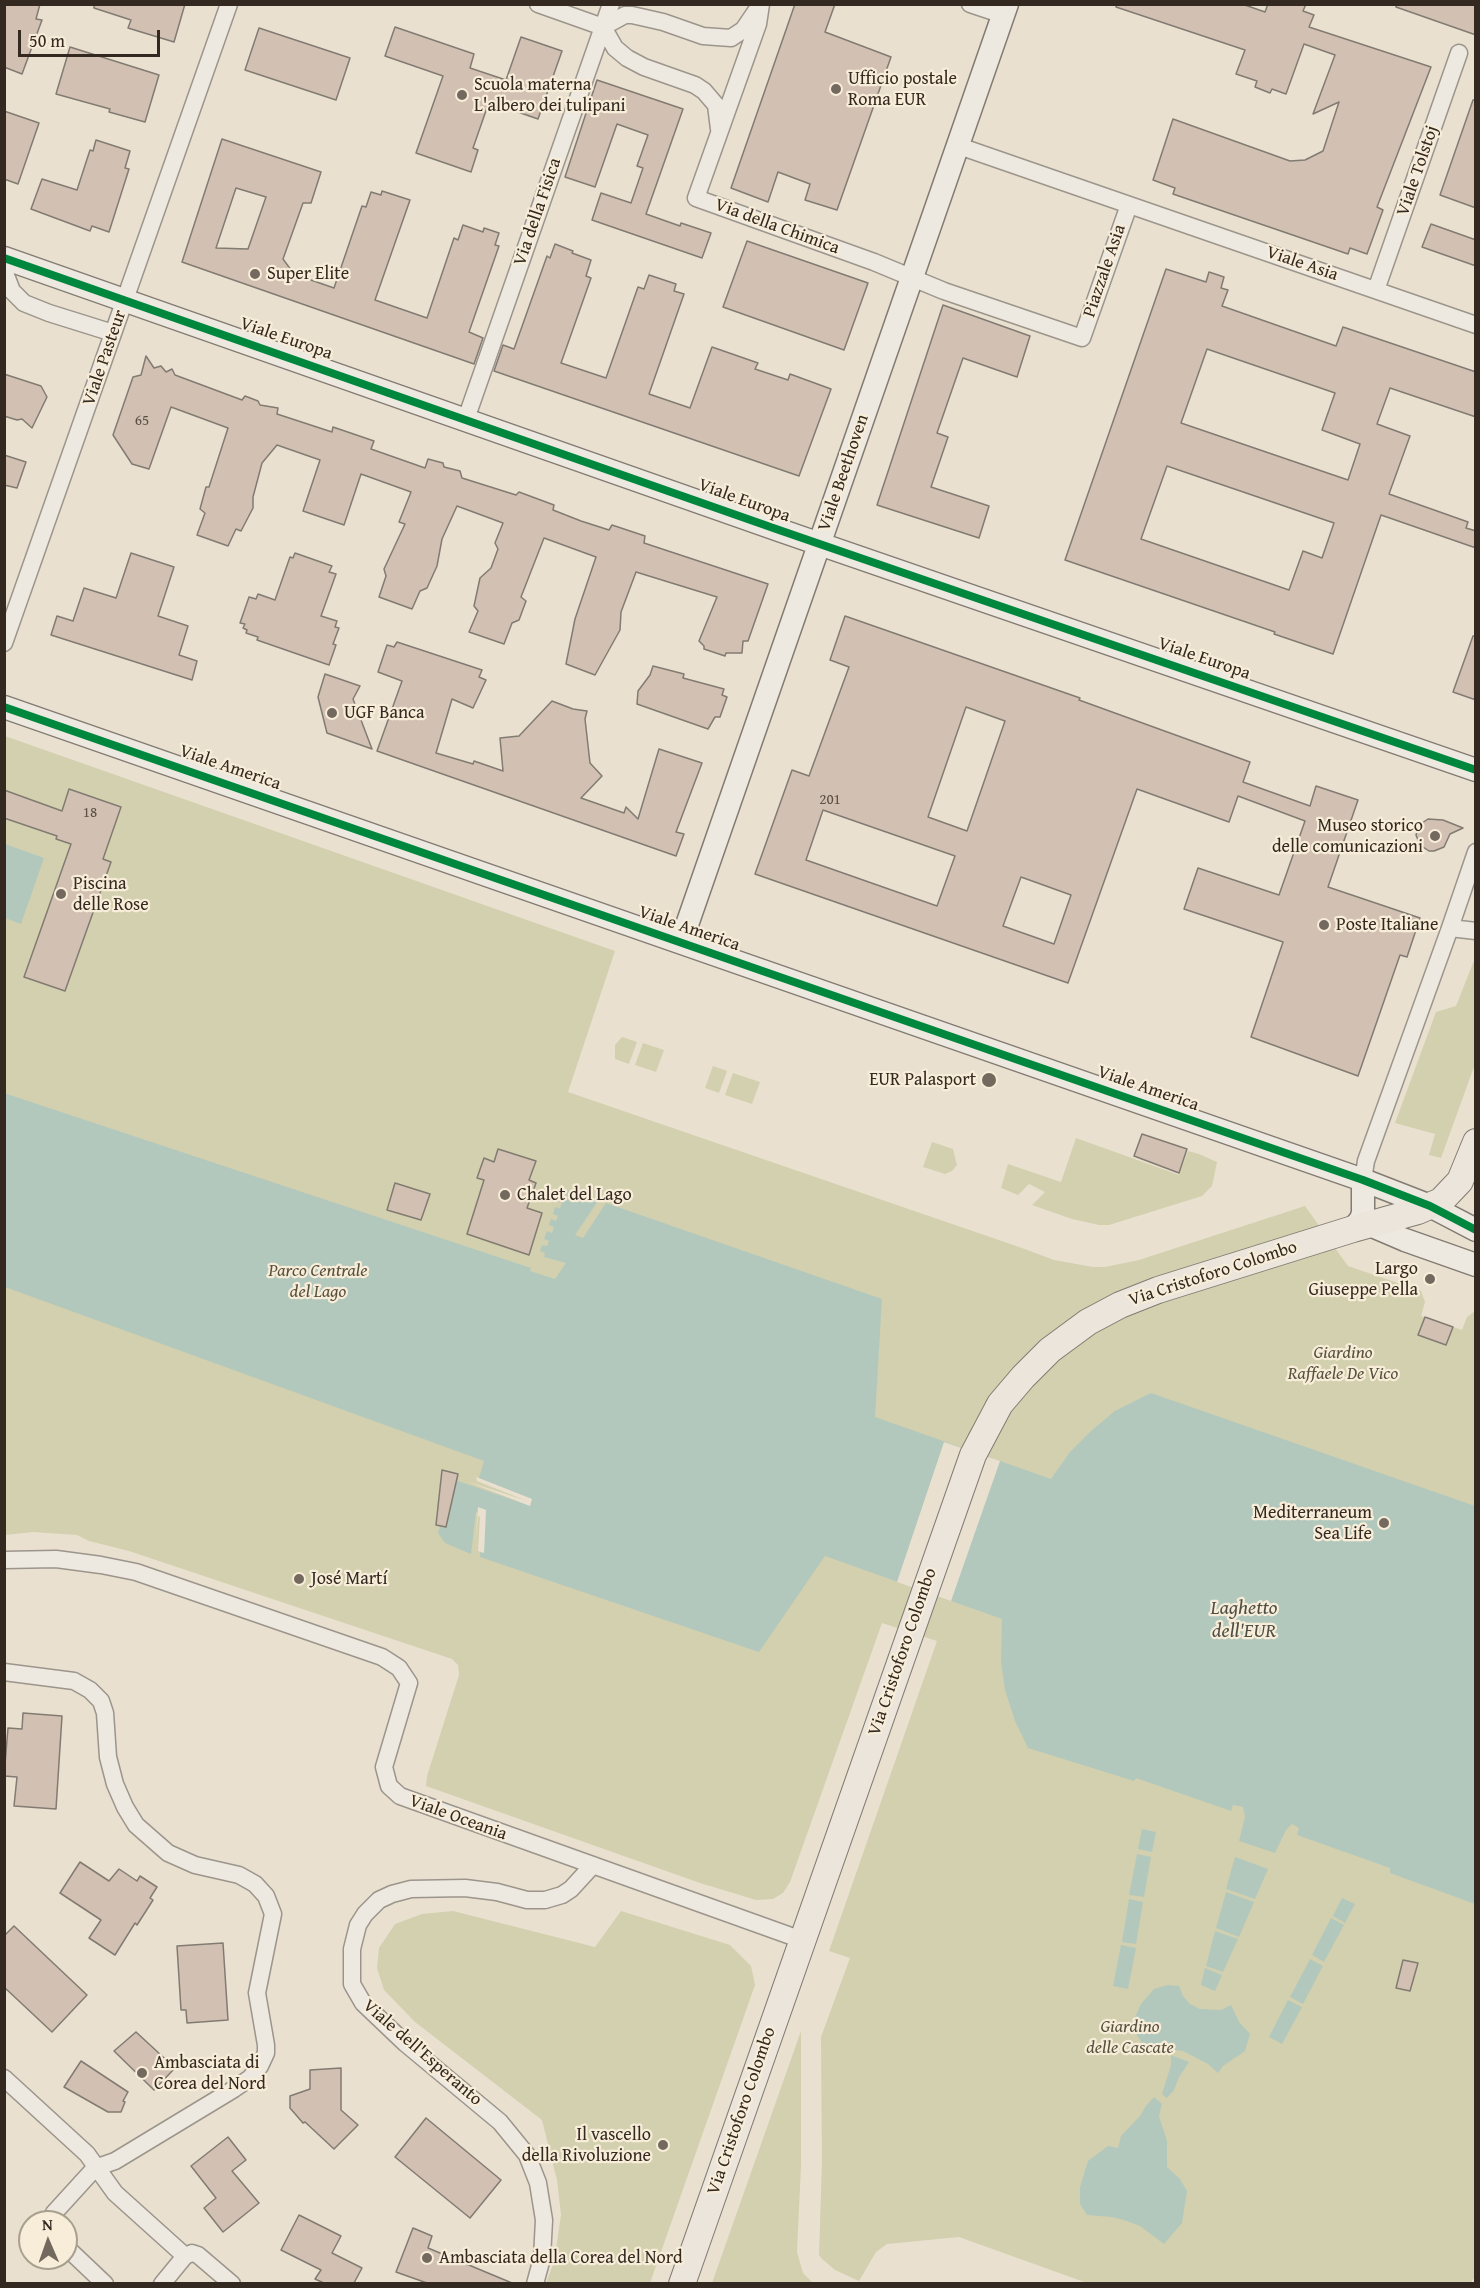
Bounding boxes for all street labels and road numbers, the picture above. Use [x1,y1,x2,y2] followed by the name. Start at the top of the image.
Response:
[1392,123,1444,219] street label: Viale Tolstoj
[509,155,567,269] street label: Via della Fisica
[712,194,842,260] street label: Via della Chimica
[1079,222,1131,320] street label: Piazzale Asia
[1263,242,1341,286] street label: Viale Asia
[78,307,132,409] street label: Viale Pasteur
[237,313,335,365] street label: Viale Europa
[814,412,874,534] street label: Viale Beethoven
[695,474,793,528] street label: Viale Europa
[1155,633,1253,685] street label: Viale Europa
[176,741,284,795] street label: Viale America
[635,902,743,956] street label: Viale America
[1094,1062,1202,1116] street label: Viale America
[1126,1237,1300,1311] street label: Via Cristoforo Colombo
[864,1565,942,1739] street label: Via Cristoforo Colombo
[406,1790,510,1846] street label: Viale Oceania
[358,1995,486,2111] street label: Viale dell'Esperanto
[703,2024,781,2198] street label: Via Cristoforo Colombo

